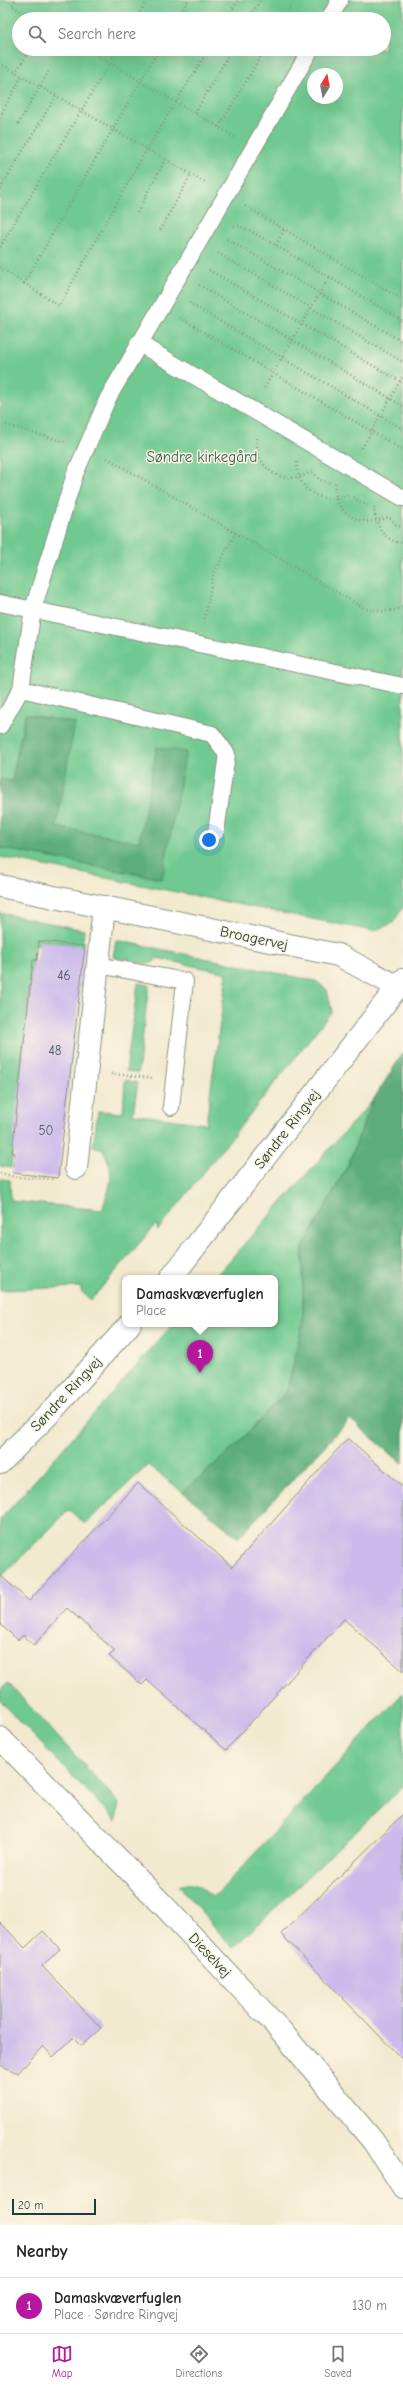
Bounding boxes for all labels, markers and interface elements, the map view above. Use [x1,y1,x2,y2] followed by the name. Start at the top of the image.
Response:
[12,12,391,56] search box
[26,23,48,45] icon: search
[58,25,136,43] text: Search here
[307,68,343,104] north arrow
[147,448,257,466] park label: Søndre kirkegård
[199,830,219,850] your location
[218,922,290,954] street label: Broagervej
[57,968,71,983] house number: 46
[49,1043,62,1058] house number: 48
[250,1086,324,1172] street label: Søndre Ringvej
[39,1123,54,1138] house number: 50
[122,1275,278,1327] popup
[136,1285,264,1303] text: Damaskvæverfuglen
[136,1303,166,1318] text: Place
[187,1340,213,1373] pin: 1
[27,1353,105,1435] street label: Søndre Ringvej
[185,1929,235,1981] street label: Dieselvej
[12,2197,96,2216] scale bar
[18,2199,43,2212] text: 20 m
[16,2242,67,2261] text: Nearby
[54,2289,181,2307] text: Damaskvæverfuglen
[26,2298,32,2313] text: 1
[352,2298,387,2313] text: 130 m
[54,2307,178,2322] text: Place · Søndre Ringvej
[51,2343,73,2380] tab: Map
[175,2343,222,2380] tab: Directions
[324,2343,352,2380] tab: Saved

